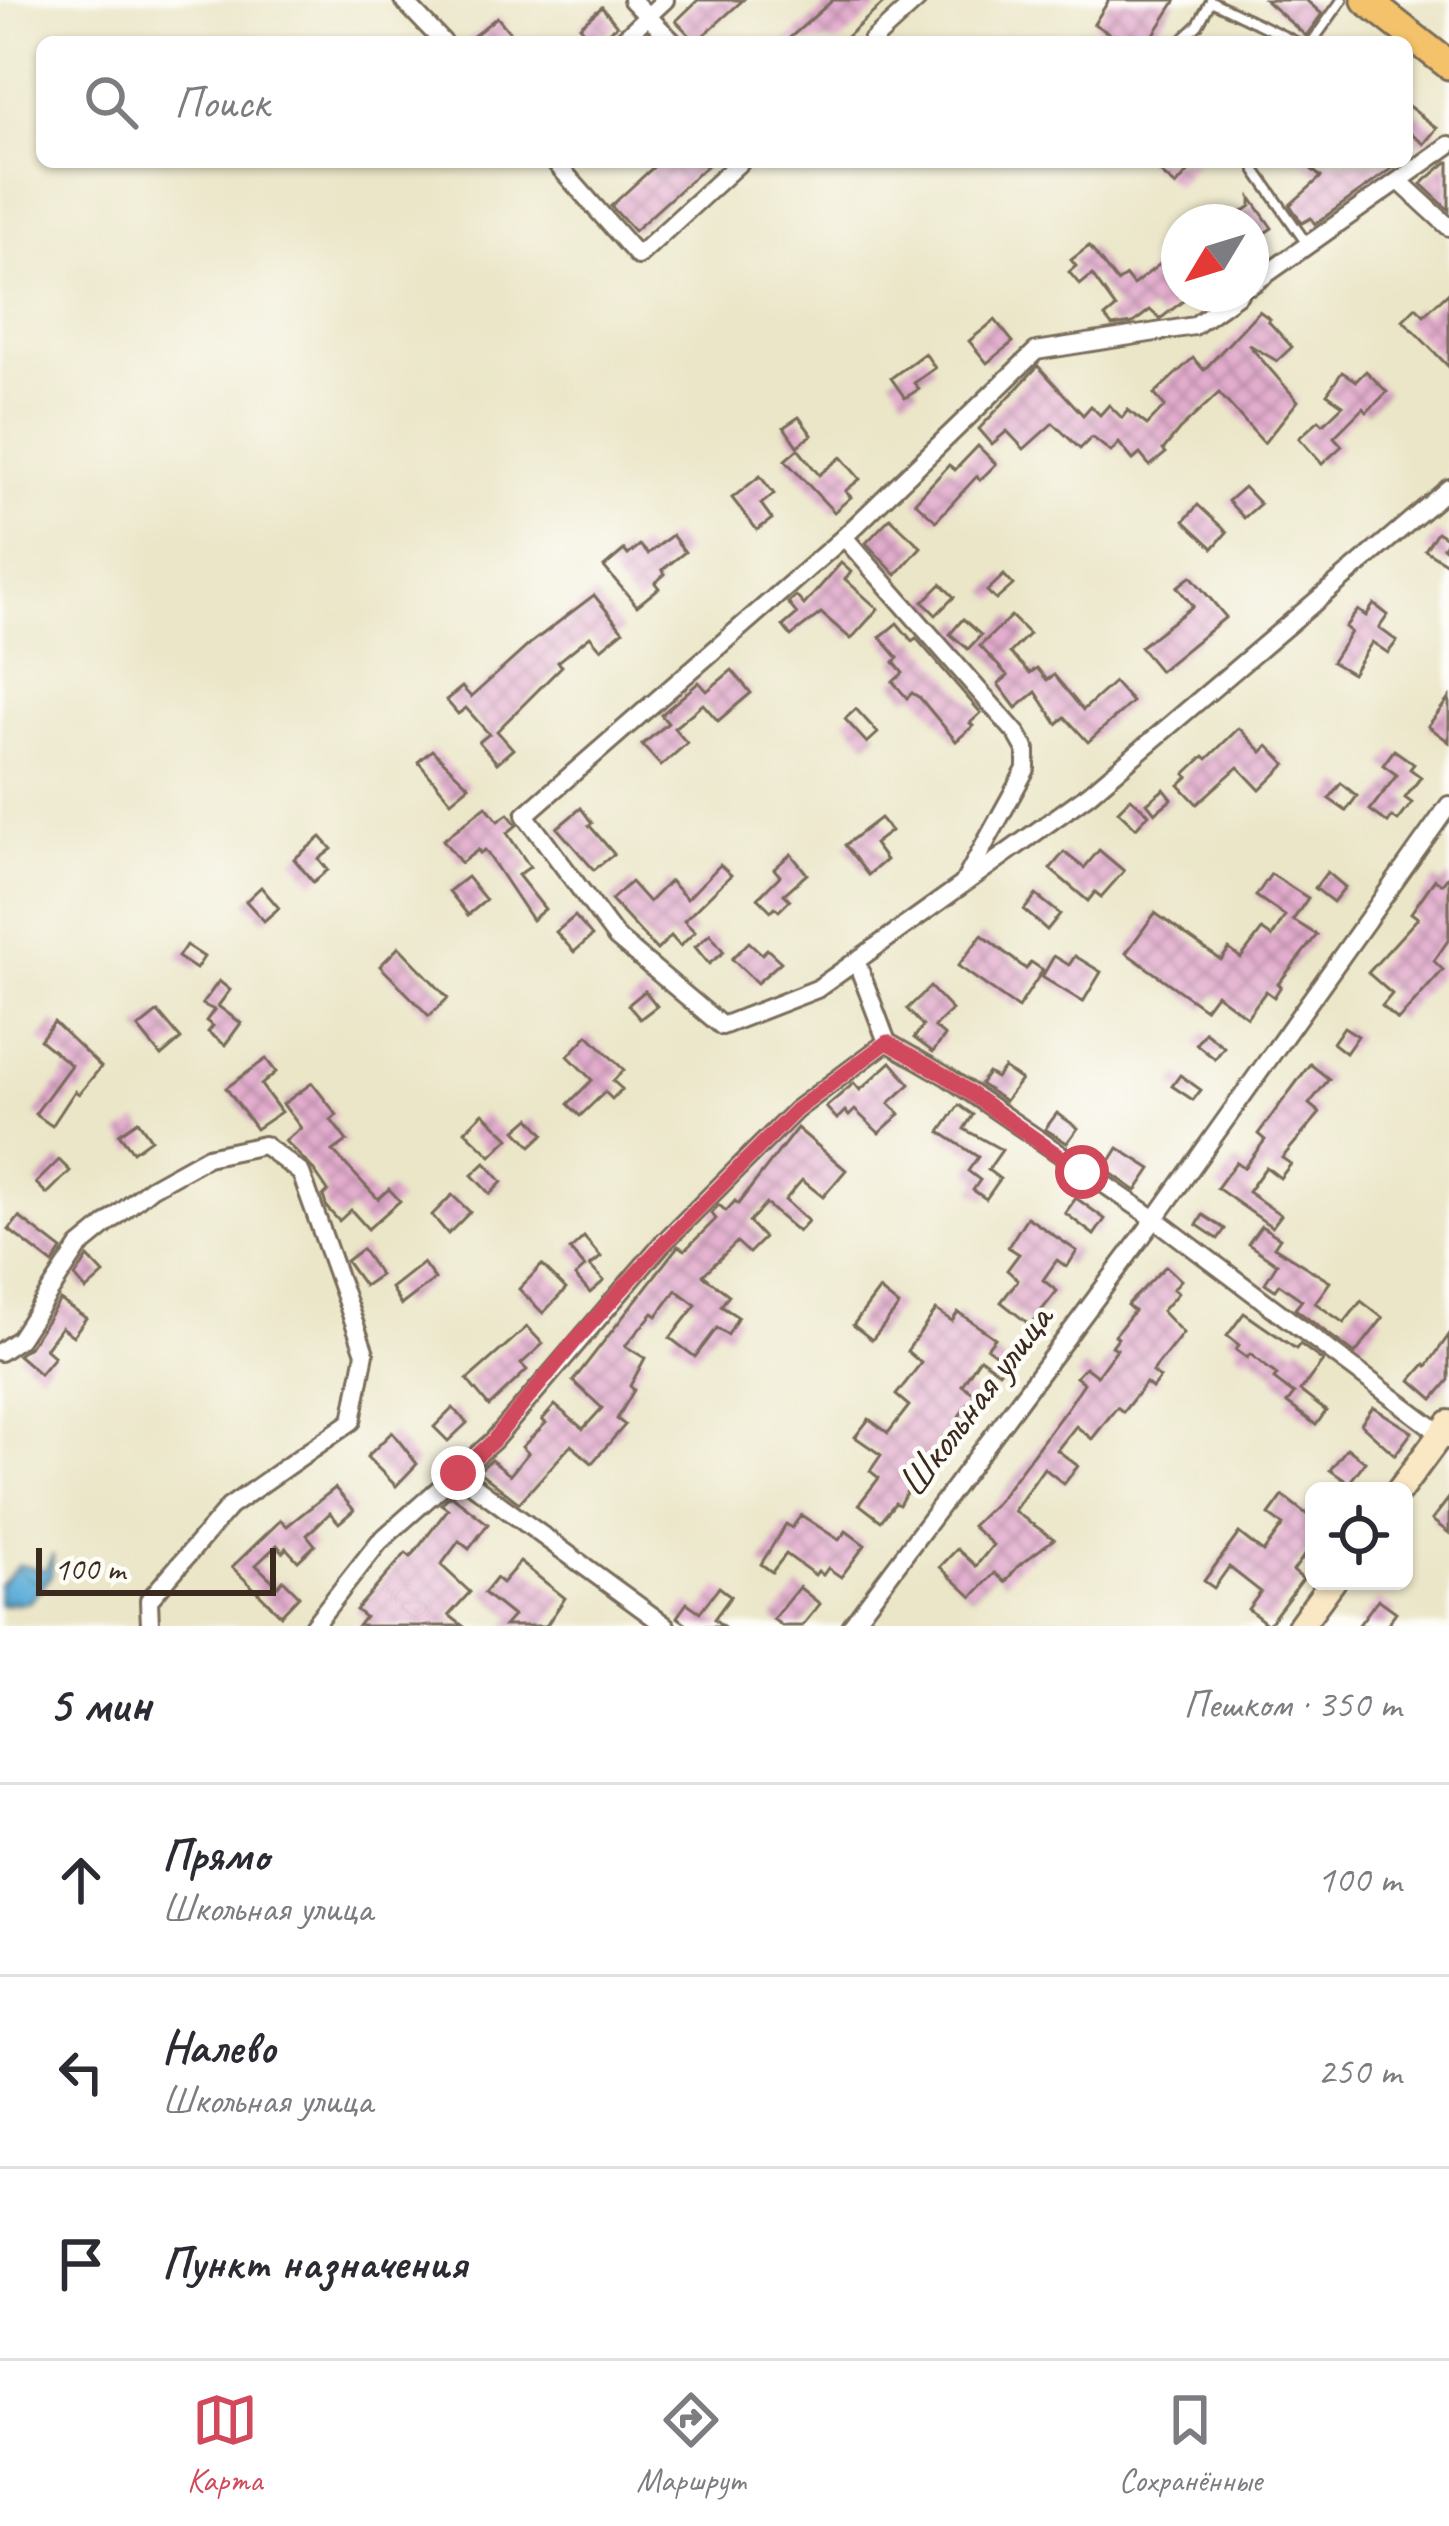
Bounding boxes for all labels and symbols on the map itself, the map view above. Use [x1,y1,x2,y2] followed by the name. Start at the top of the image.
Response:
[1161,204,1269,312] north arrow
[1055,1145,1109,1199] route start
[886,1292,1067,1507] street label: Школьная улица
[431,1446,485,1500] route end
[36,1542,276,1595] scale bar

